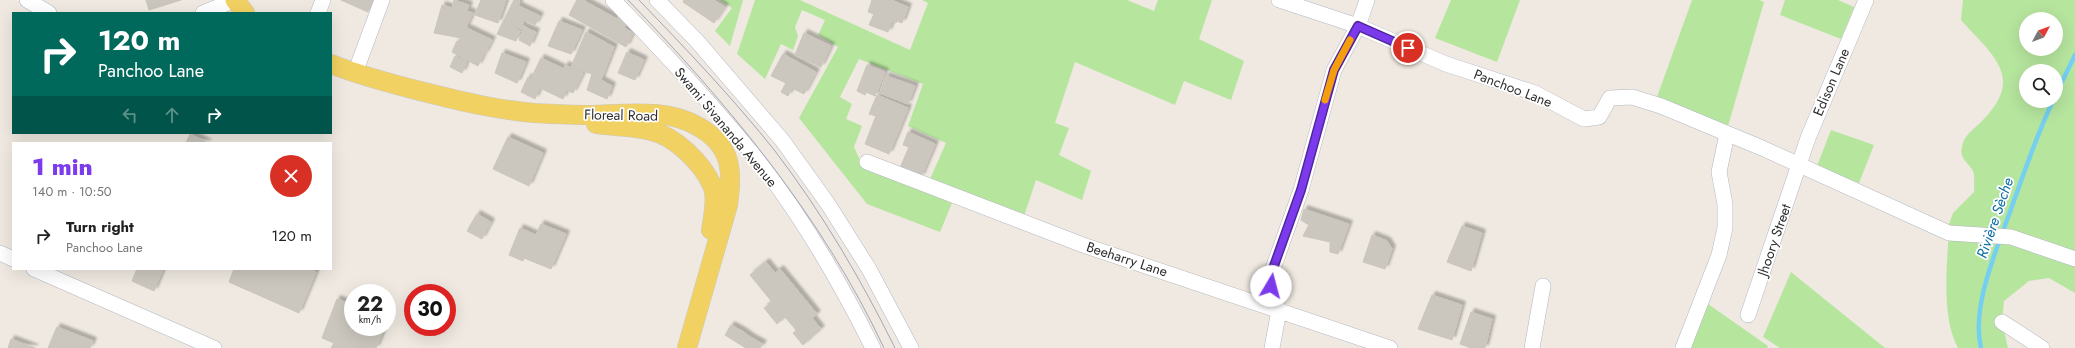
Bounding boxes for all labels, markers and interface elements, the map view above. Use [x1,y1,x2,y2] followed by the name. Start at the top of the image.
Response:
[2019,12,2063,56] north arrow
[2019,12,2063,108] map controls
[98,20,181,61] text: 120 m
[32,28,84,80] icon: right
[1391,31,1425,65] pin
[1397,37,1419,59] icon: arrive
[1808,45,1854,119] street label: Edison Lane
[98,58,204,84] text: Panchoo Lane
[670,63,782,191] street label: Swami Sivananda Avenue
[1471,64,1555,112] street label: Panchoo Lane
[2019,64,2063,108] button: search
[119,104,141,126] icon: left
[161,104,183,126] icon: ahead
[203,104,225,126] icon: right
[584,104,658,126] street label: Floreal Road
[32,149,93,184] text: 1 min
[270,155,312,197] button: close
[1971,174,2019,261] water label: Rivière Sèche
[32,182,112,201] text: 140 m · 10:50
[1752,201,1796,281] street label: Jhoory Street
[66,216,134,238] text: Turn right
[32,225,54,247] icon: right
[272,225,312,247] text: 120 m
[1084,236,1170,282] street label: Beeharry Lane
[66,238,143,257] text: Panchoo Lane
[1250,265,1292,307] position arrow
[404,284,456,336] speed limit sign: 30
[357,290,383,319] text: 22
[359,312,381,327] text: km/h

